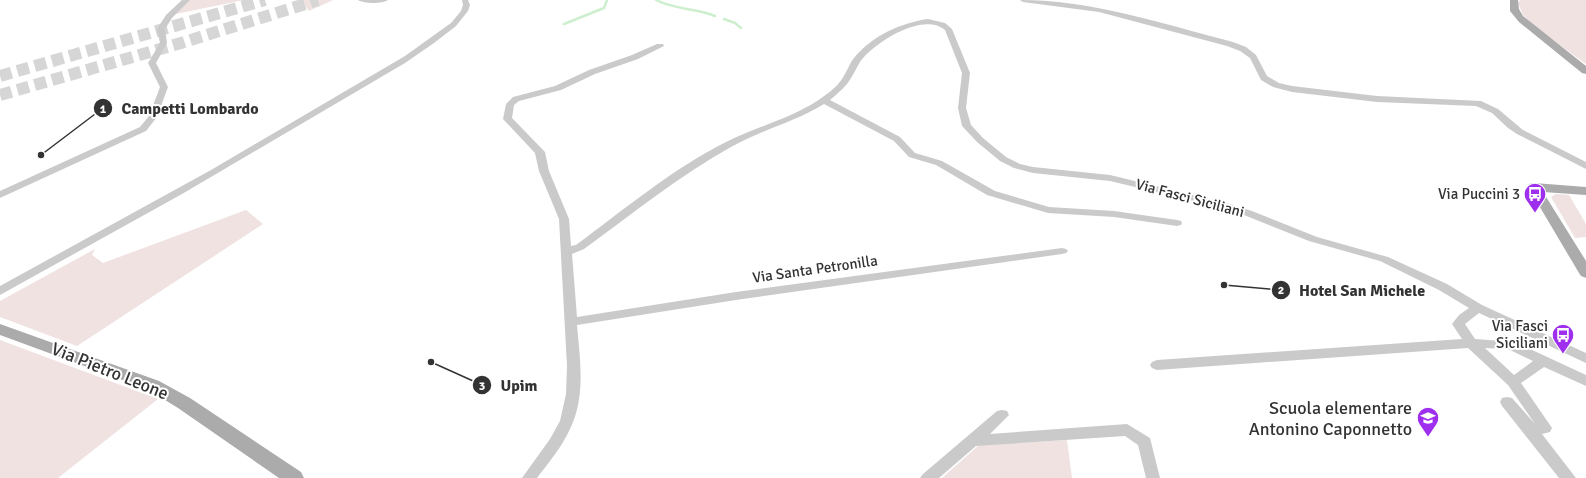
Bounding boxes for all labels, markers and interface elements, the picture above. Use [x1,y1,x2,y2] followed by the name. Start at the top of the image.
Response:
[93,94,266,122] callout: Campetti Lombardo
[121,99,259,119] text: Campetti Lombardo
[100,102,107,117] text: 1
[1134,175,1246,221] street label: Via Fasci Siciliani
[1522,181,1548,214] bus stop icon: Via Puccini 3
[1438,185,1520,203] place label: Via Puccini 3
[751,251,879,287] street label: Via Santa Petronilla
[1271,276,1433,304] callout: Hotel San Michele
[1299,281,1425,301] text: Hotel San Michele
[1278,283,1284,298] text: 2
[1492,317,1548,352] place label: Via Fasci Siciliani
[1550,322,1576,355] bus stop icon: Via Fasci Siciliani
[48,337,172,405] street label: Via Pietro Leone
[472,371,546,399] callout: Upim
[500,376,538,396] text: Upim
[479,379,485,394] text: 3
[1249,397,1412,440] place label: Scuola elementare Antonino Caponnetto
[1415,405,1441,438] school or university icon: Scuola elementare Antonino Caponnetto

